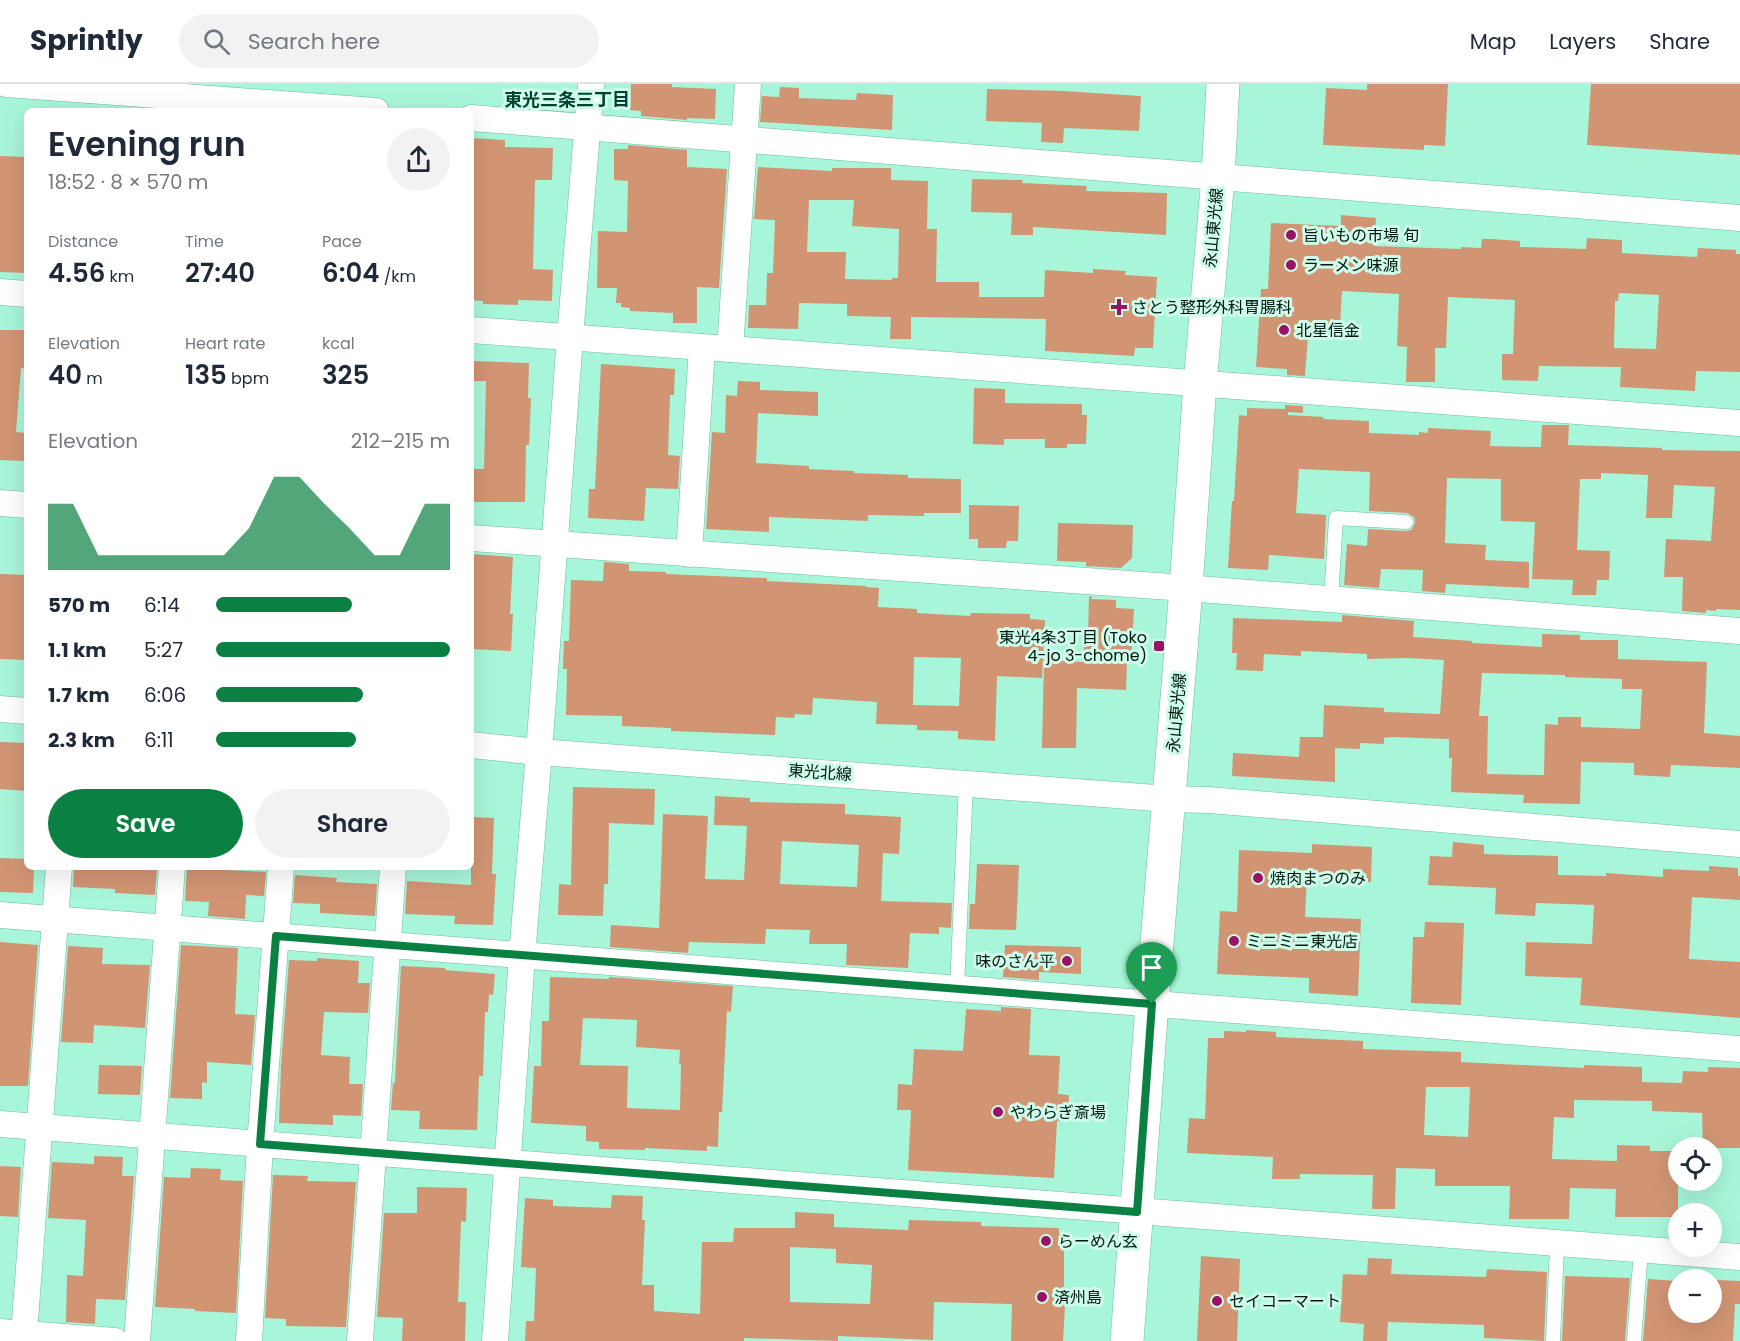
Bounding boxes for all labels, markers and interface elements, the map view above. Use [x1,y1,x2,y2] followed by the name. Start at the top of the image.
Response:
[179,14,599,68] search box
[30,21,143,60] text: Sprintly
[200,25,233,58] icon: search
[248,26,380,57] text: Search here
[1470,27,1516,56] text: Map
[1549,27,1616,56] text: Layers
[1649,27,1710,56] text: Share
[504,87,630,112] district label: 東光三条三丁目
[48,121,246,168] text: Evening run
[387,128,450,191] button: share
[48,168,208,196] text: 18:52 · 8 × 570 m
[1199,187,1228,269] street label: 永山東光線
[1303,224,1419,247] place label: 旨いもの市場 旬
[1284,228,1298,242] marker: 旨いもの市場 旬
[48,230,118,253] text: Distance
[185,230,224,253] text: Time
[322,230,362,253] text: Pace
[1303,254,1398,277] place label: ラーメン味源
[48,255,105,291] text: 4.56
[185,255,255,291] text: 27:40
[322,255,379,291] text: 6:04
[1284,258,1298,272] marker: ラーメン味源
[105,265,134,288] text: km
[379,265,416,288] text: /km
[1132,296,1292,319] place label: さとう整形外科胃腸科
[1110,298,1128,316] marker: さとう整形外科胃腸科
[1296,319,1360,342] place label: 北星信金
[1277,323,1291,337] marker: 北星信金
[48,332,120,355] text: Elevation
[185,332,265,355] text: Heart rate
[322,332,355,355] text: kcal
[48,357,82,393] text: 40
[185,357,227,393] text: 135
[322,357,369,393] text: 325
[82,367,103,390] text: m
[227,367,269,390] text: bpm
[48,427,138,455] text: Elevation
[351,427,450,455] text: 212–215 m
[48,591,110,619] text: 570 m
[144,591,180,619] text: 6:14
[999,626,1147,667] place label: 東光4条3丁目 (Toko 4-jo 3-chome)
[48,636,106,664] text: 1.1 km
[144,636,183,664] text: 5:27
[1152,639,1166,653] marker: 東光4条3丁目 (Toko 4-jo 3-chome)
[1162,672,1191,754] street label: 永山東光線
[48,681,110,709] text: 1.7 km
[144,681,186,709] text: 6:06
[48,726,115,754] text: 2.3 km
[144,726,174,754] text: 6:11
[787,759,853,786] street label: 東光北線
[48,789,243,858] button: Save
[255,789,450,858] button: Share
[1270,867,1366,890] place label: 焼肉まつのみ
[1251,871,1265,885] marker: 焼肉まつのみ
[1246,930,1358,953] place label: ミニミニ東光店
[1227,934,1241,948] marker: ミニミニ東光店
[1126,942,1177,1004] pin
[975,950,1055,973] place label: 味のさん平
[1135,951,1168,984] icon: arrive
[1060,954,1074,968] marker: 味のさん平
[1010,1101,1106,1124] place label: やわらぎ斎場
[991,1105,1005,1119] marker: やわらぎ斎場
[1668,1137,1722,1323] map controls
[1668,1137,1722,1191] button: locate
[1668,1203,1722,1257] button: +
[1058,1230,1138,1253] place label: らーめん玄
[1039,1234,1053,1248] marker: らーめん玄
[1668,1269,1722,1323] button: −
[1054,1286,1102,1309] place label: 済州島
[1035,1290,1049,1304] marker: 済州島
[1229,1290,1341,1313] place label: セイコーマート
[1210,1294,1224,1308] marker: セイコーマート

